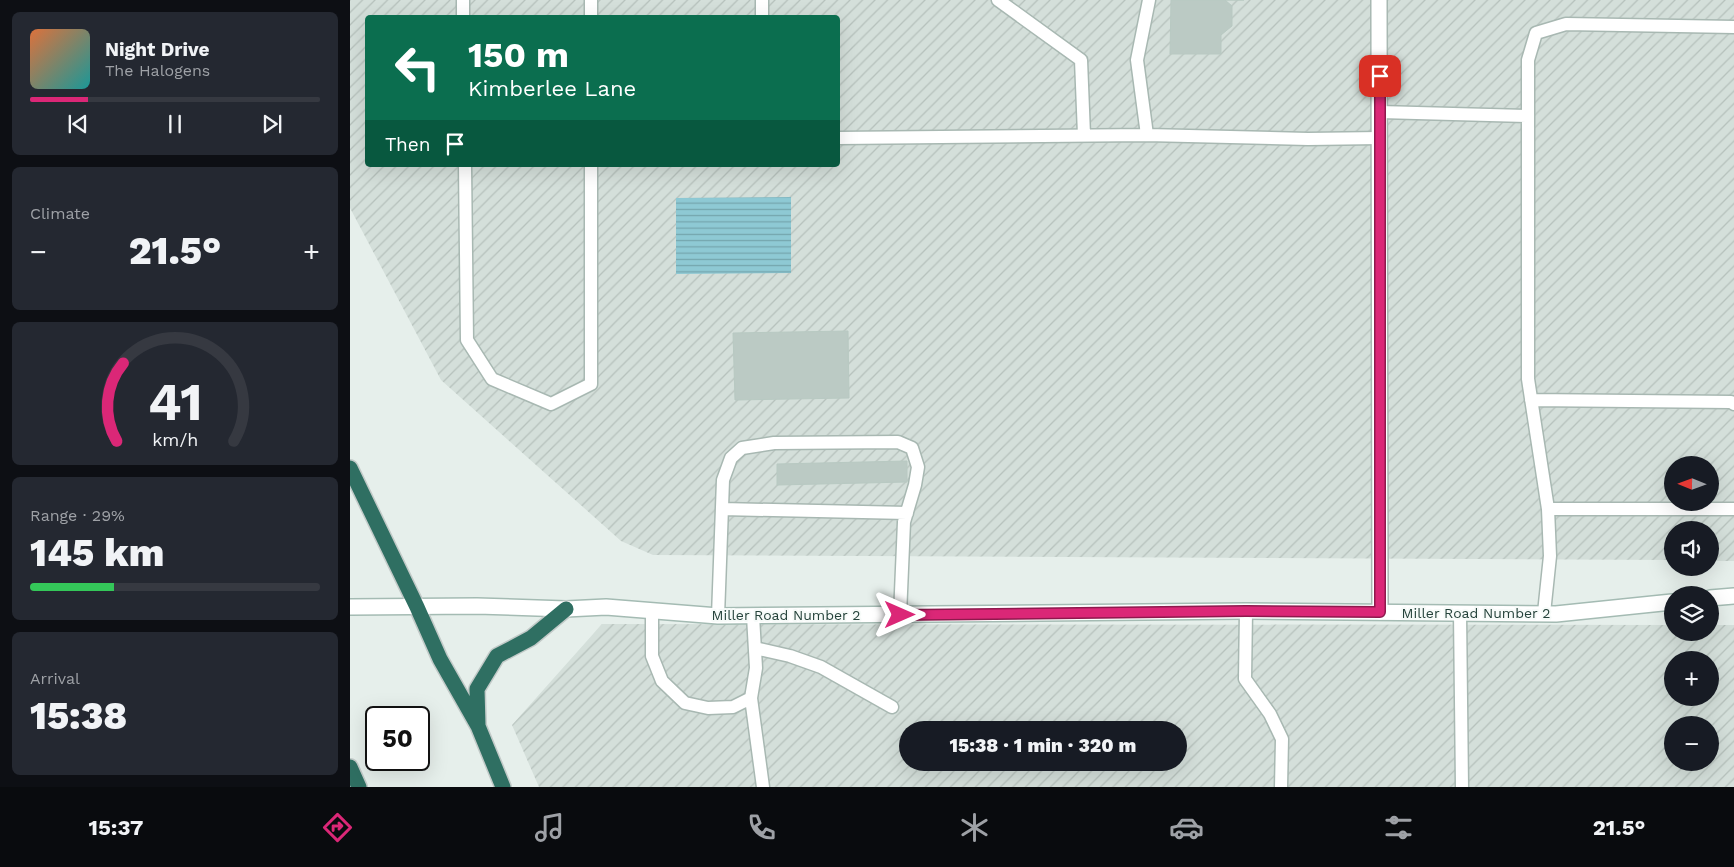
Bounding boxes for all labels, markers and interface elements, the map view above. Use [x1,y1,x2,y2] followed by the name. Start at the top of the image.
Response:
[468,34,569,76] text: 150 m
[385,35,450,100] icon: left
[105,38,210,61] text: Night Drive
[1359,55,1401,97] pin
[105,61,210,80] text: The Halogens
[1366,62,1394,90] icon: arrive
[468,76,636,101] text: Kimberlee Lane
[64,110,92,138] icon: previous
[161,110,189,138] icon: pause
[258,110,286,138] icon: next
[441,130,469,158] icon: arrive
[385,133,431,156] text: Then
[30,204,90,223] text: Climate
[129,229,221,273] text: 21.5°
[30,235,47,268] text: −
[303,235,320,268] text: +
[148,372,202,433] text: 41
[152,429,198,450] text: km/h
[1664,456,1719,511] north arrow
[1664,456,1719,771] map controls
[30,506,125,525] text: Range · 29%
[1664,521,1719,576] button: sound
[30,531,164,575] text: 145 km
[1664,586,1719,641] button: layers
[873,588,925,640] position arrow
[1402,605,1550,621] street label: Miller Road Number 2
[712,607,860,623] street label: Miller Road Number 2
[1664,651,1719,706] button: +
[30,669,80,688] text: Arrival
[30,694,127,738] text: 15:38
[365,706,430,771] speed limit sign: 50
[1664,716,1719,771] button: −
[950,734,1136,757] text: 15:38 · 1 min · 320 m
[320,810,355,845] icon: directions
[532,810,567,845] icon: music
[744,810,779,845] icon: phone
[957,810,992,845] icon: climate
[1169,810,1204,845] icon: car
[1381,810,1416,845] icon: filters
[89,815,143,840] text: 15:37
[1593,815,1645,840] text: 21.5°

